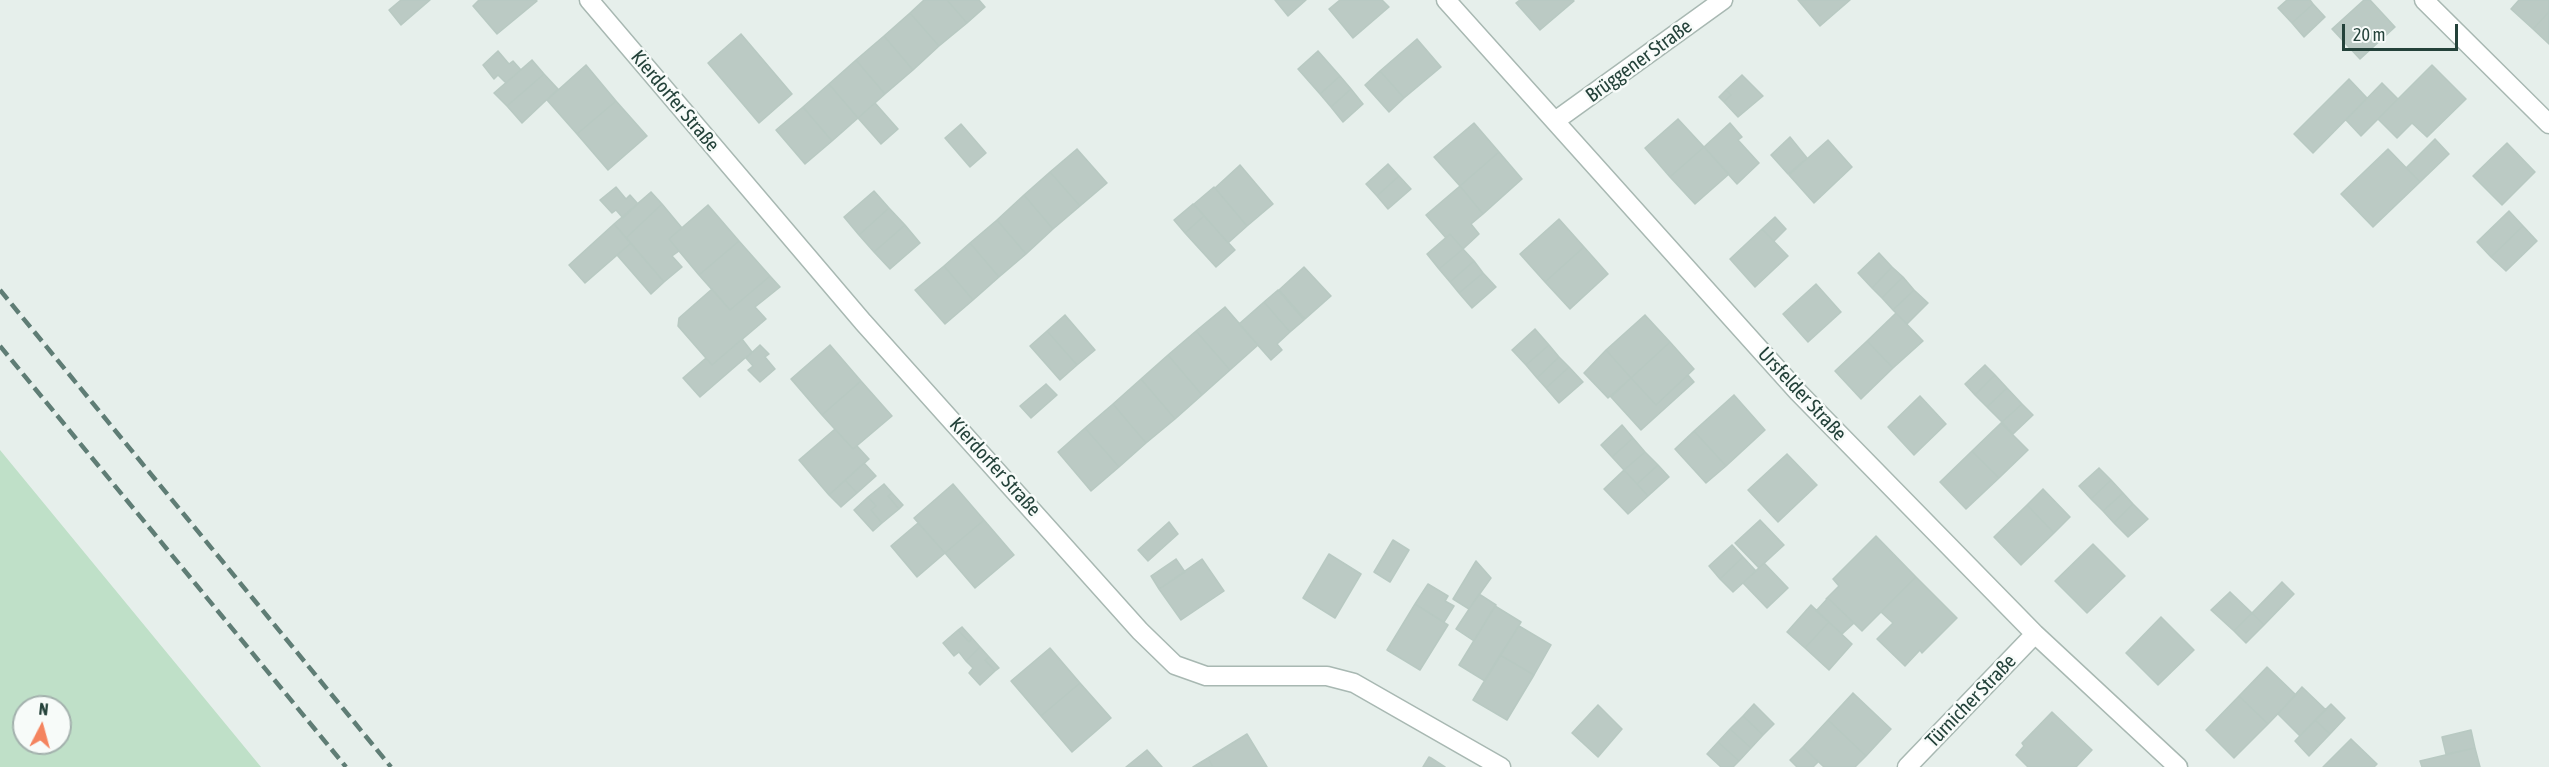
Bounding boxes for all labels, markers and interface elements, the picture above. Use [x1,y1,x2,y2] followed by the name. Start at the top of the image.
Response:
[2345,12,2460,50] scale bar
[1581,14,1697,108] street label: Brüggener Straße
[2353,24,2385,45] text: 20 m
[626,46,724,156] street label: Kierdorfer Straße
[1753,342,1851,446] street label: Ursfelder Straße
[944,413,1046,521] street label: Kierdorfer Straße
[1921,650,2021,752] street label: Türnicher Straße
[12,695,72,755] north arrow
[38,700,49,719] text: N

